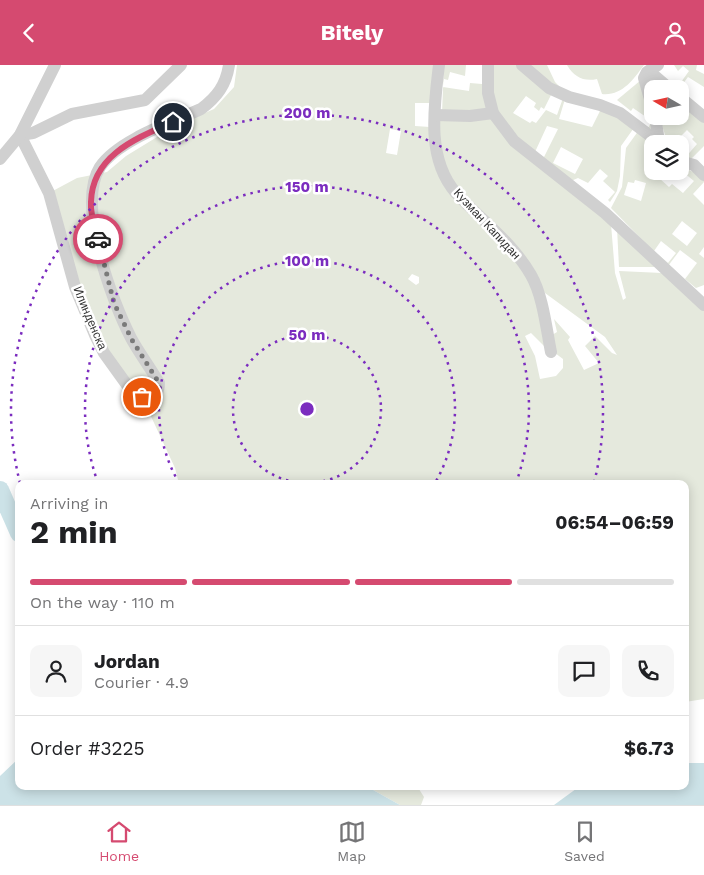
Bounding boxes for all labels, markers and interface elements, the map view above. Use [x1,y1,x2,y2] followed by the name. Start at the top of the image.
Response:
[15,19,43,47] icon: back
[661,19,689,47] icon: person
[320,20,384,45] text: Bitely
[644,80,689,125] north arrow
[644,80,689,180] map controls
[152,101,194,143] pin
[284,104,330,122] text: 200 m
[159,108,187,136] icon: home
[644,135,689,180] button: layers
[285,178,329,196] text: 150 m
[451,186,523,262] street label: Кузман Капидан
[73,214,123,264] courier
[84,225,112,253] icon: car
[285,252,329,270] text: 100 m
[70,284,110,352] street label: Илинденска
[289,326,325,344] text: 50 m
[121,376,163,418] pin
[128,383,156,411] icon: bag
[298,400,316,418] centre of rings
[30,494,108,513] text: Arriving in
[555,511,674,534] text: 06:54–06:59
[30,513,118,551] text: 2 min
[30,593,175,612] text: On the way · 110 m
[30,645,82,697] button: person
[558,645,610,697] button: chat
[622,645,674,697] button: phone
[94,650,160,673] text: Jordan
[94,673,189,692] text: Courier · 4.9
[30,737,145,760] text: Order #3225
[624,737,674,760] text: $6.73
[99,818,139,864] tab: Home
[337,818,366,864] tab: Map
[564,818,605,864] tab: Saved

